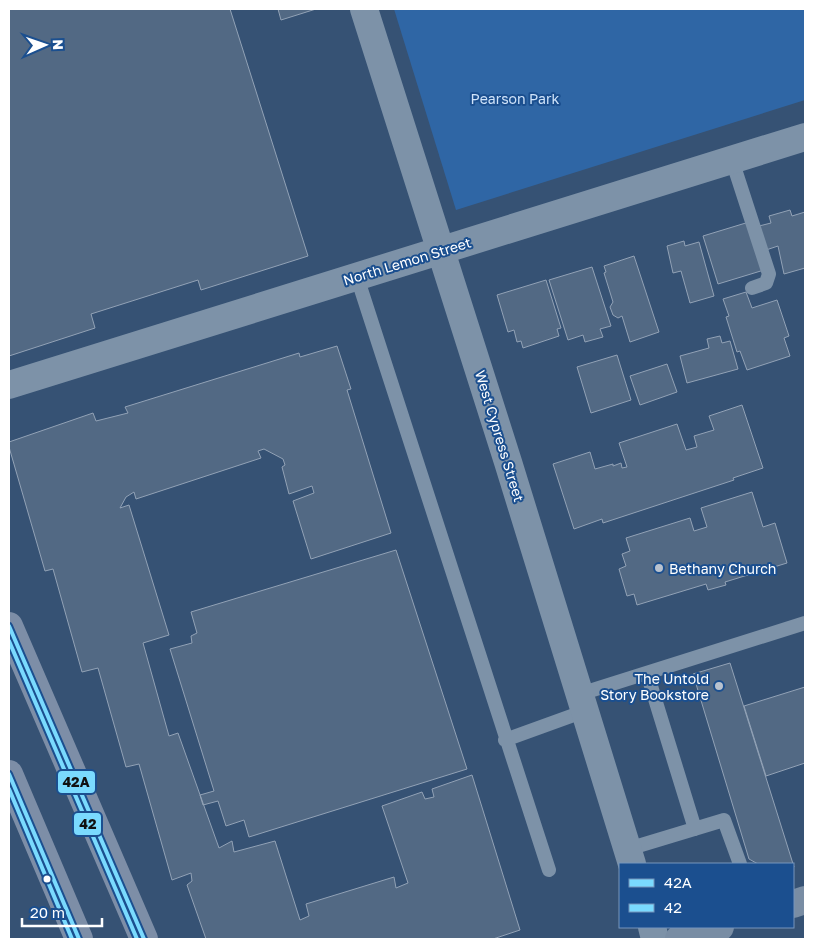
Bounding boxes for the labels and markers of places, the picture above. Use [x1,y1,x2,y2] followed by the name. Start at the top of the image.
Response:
[669,560,776,577] place label: Bethany Church
[653,562,665,574] marker: Bethany Church
[600,670,709,703] place label: The Untold Story Bookstore
[713,680,725,692] marker: The Untold Story Bookstore
[42,874,52,884] unlabelled marker

